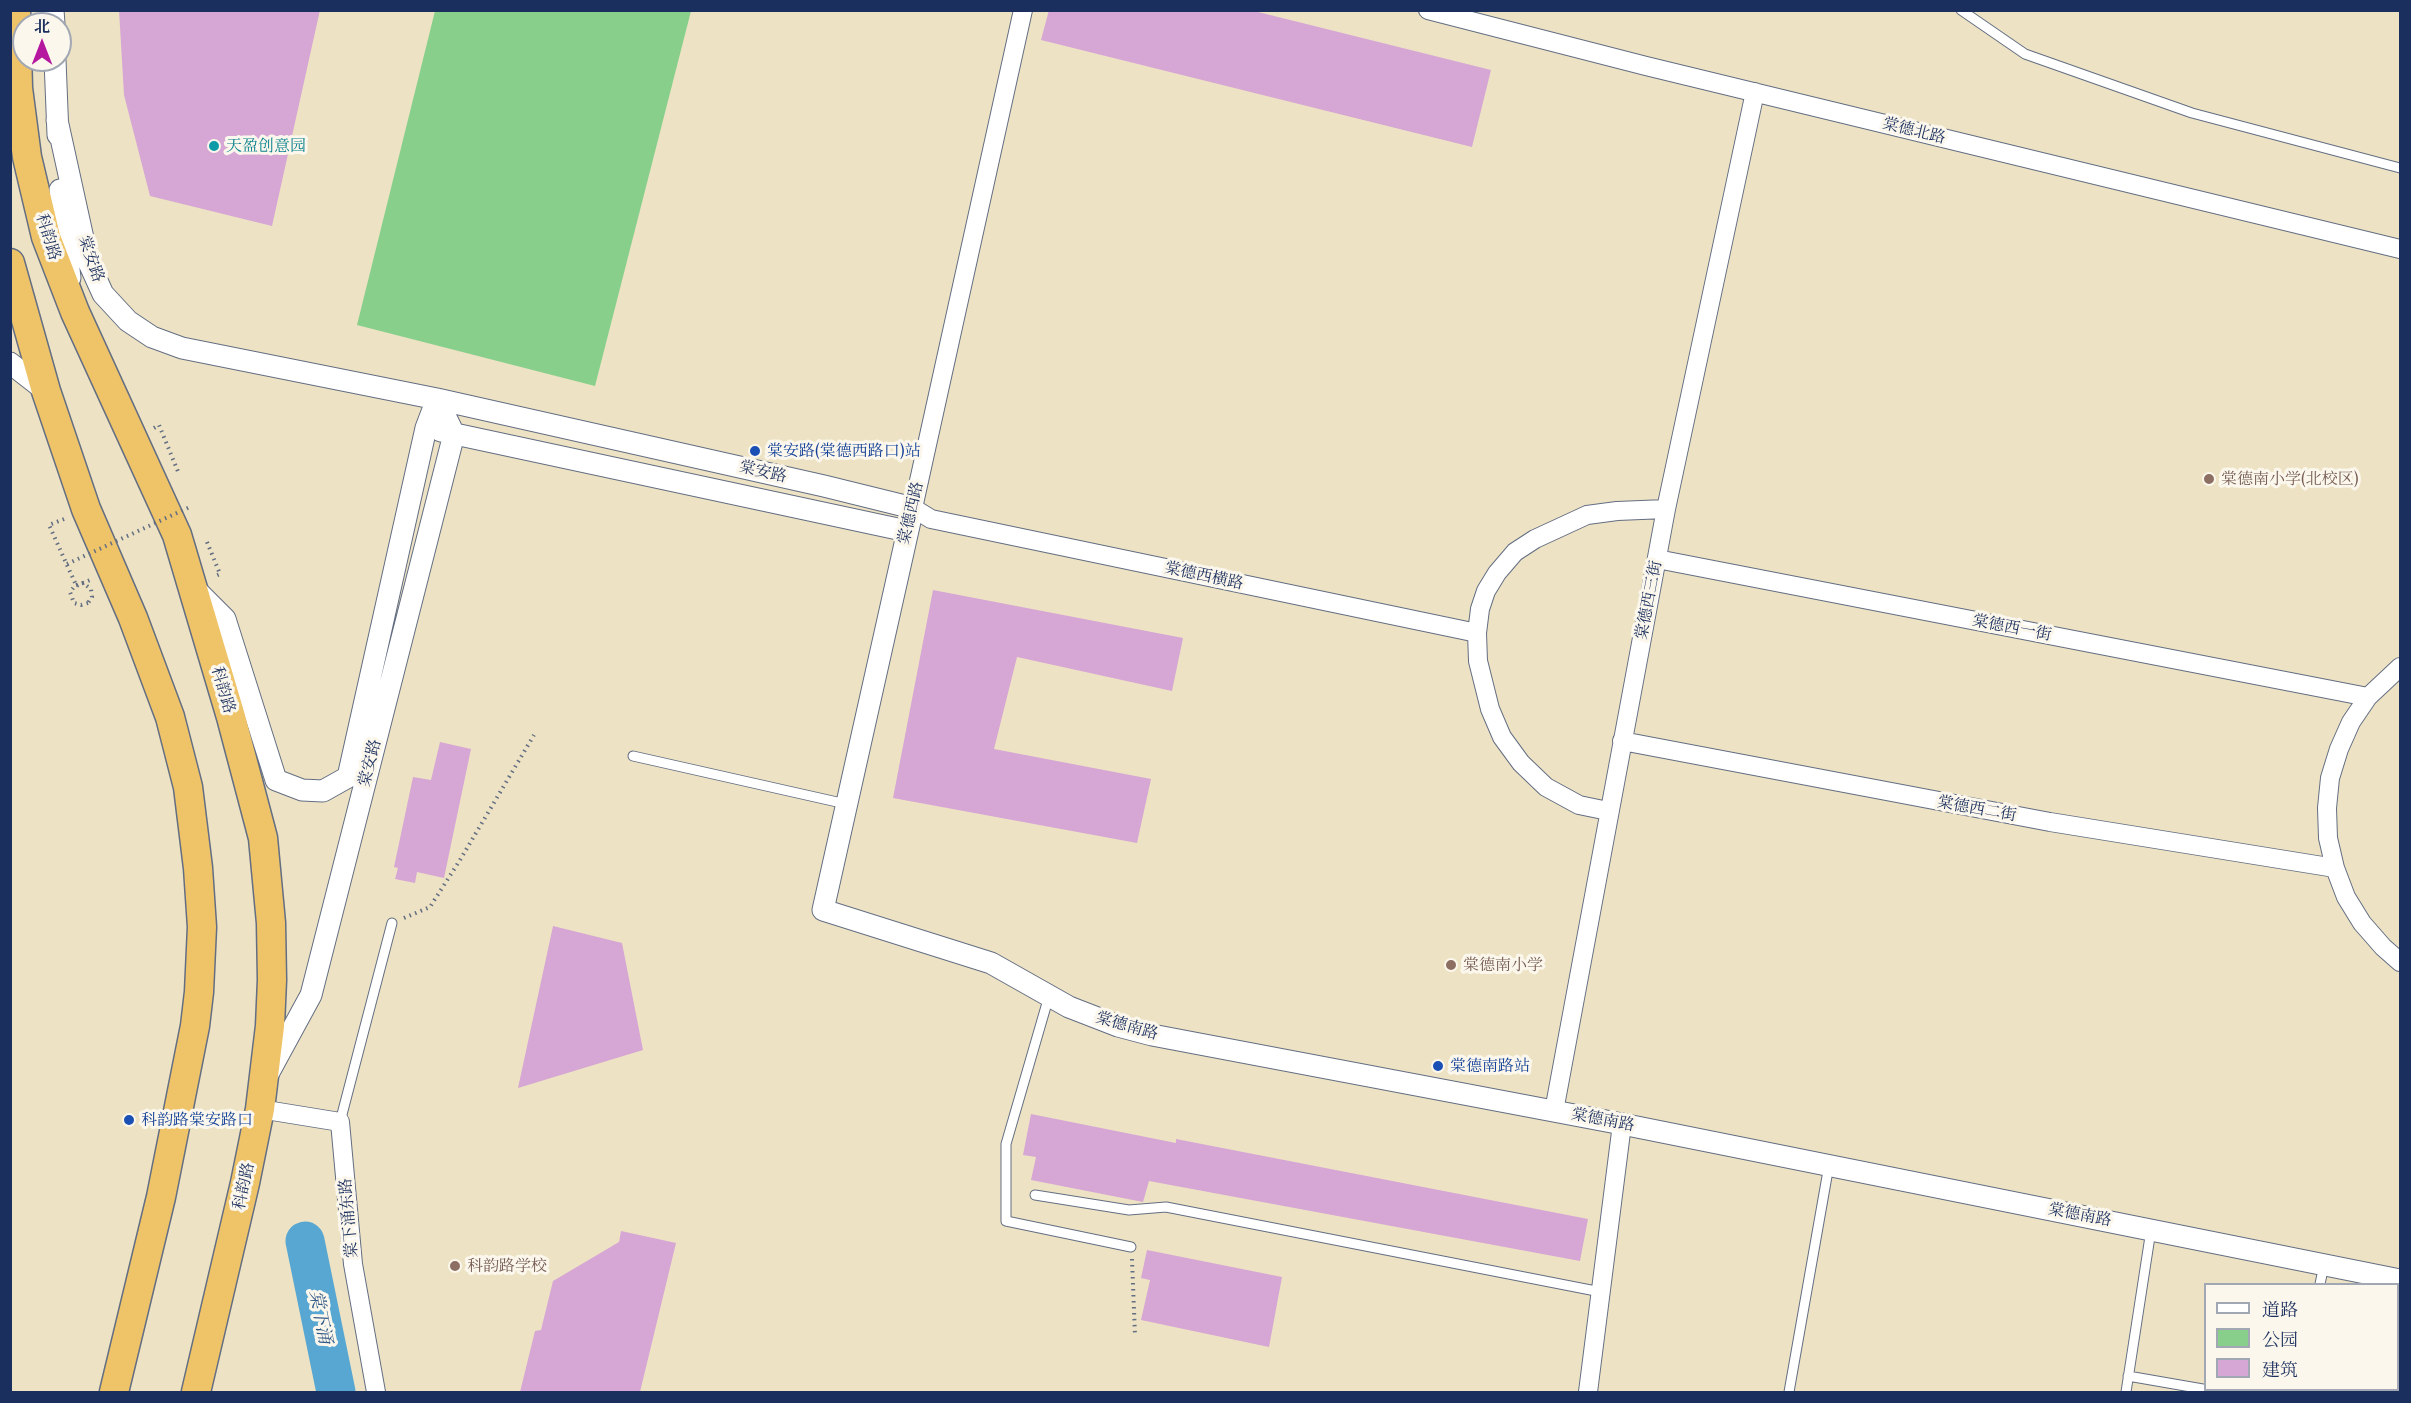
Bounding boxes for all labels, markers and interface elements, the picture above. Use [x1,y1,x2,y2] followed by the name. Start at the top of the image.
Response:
[12,12,72,72] north arrow
[34,16,50,36] text: 北
[1881,114,1947,148] street label: 棠德北路
[226,136,306,156] place label: 天盈创意园
[207,139,221,153] marker: 天盈创意园
[32,211,64,263] street label: 科韵路
[74,233,108,285] street label: 棠安路
[767,441,921,461] place label: 棠安路(棠德西路口)站
[748,444,762,458] marker: 棠安路(棠德西路口)站
[737,457,789,487] street label: 棠安路
[2221,469,2359,489] place label: 棠德南小学(北校区)
[2202,472,2216,486] marker: 棠德南小学(北校区)
[894,480,928,546] street label: 棠德西路
[1163,558,1245,594] street label: 棠德西横路
[1632,559,1666,641] street label: 棠德西三街
[1971,611,2053,645] street label: 棠德西一街
[207,664,239,716] street label: 科韵路
[355,737,385,789] street label: 棠安路
[1936,793,2018,825] street label: 棠德西二街
[1463,955,1543,975] place label: 棠德南小学
[1444,958,1458,972] marker: 棠德南小学
[1094,1008,1160,1044] street label: 棠德南路
[1450,1056,1530,1076] place label: 棠德南路站
[1431,1059,1445,1073] marker: 棠德南路站
[1570,1104,1636,1136] street label: 棠德南路
[141,1110,253,1130] place label: 科韵路棠安路口
[122,1113,136,1127] marker: 科韵路棠安路口
[230,1161,258,1211] street label: 科韵路
[336,1177,362,1259] street label: 棠下涌东路
[2047,1199,2113,1231] street label: 棠德南路
[467,1256,547,1276] place label: 科韵路学校
[448,1259,462,1273] marker: 科韵路学校
[2204,1283,2399,1391] legend
[304,1288,336,1346] water label: 棠下涌
[2262,1299,2298,1321] text: 道路
[2262,1329,2298,1351] text: 公园
[2262,1359,2298,1381] text: 建筑

